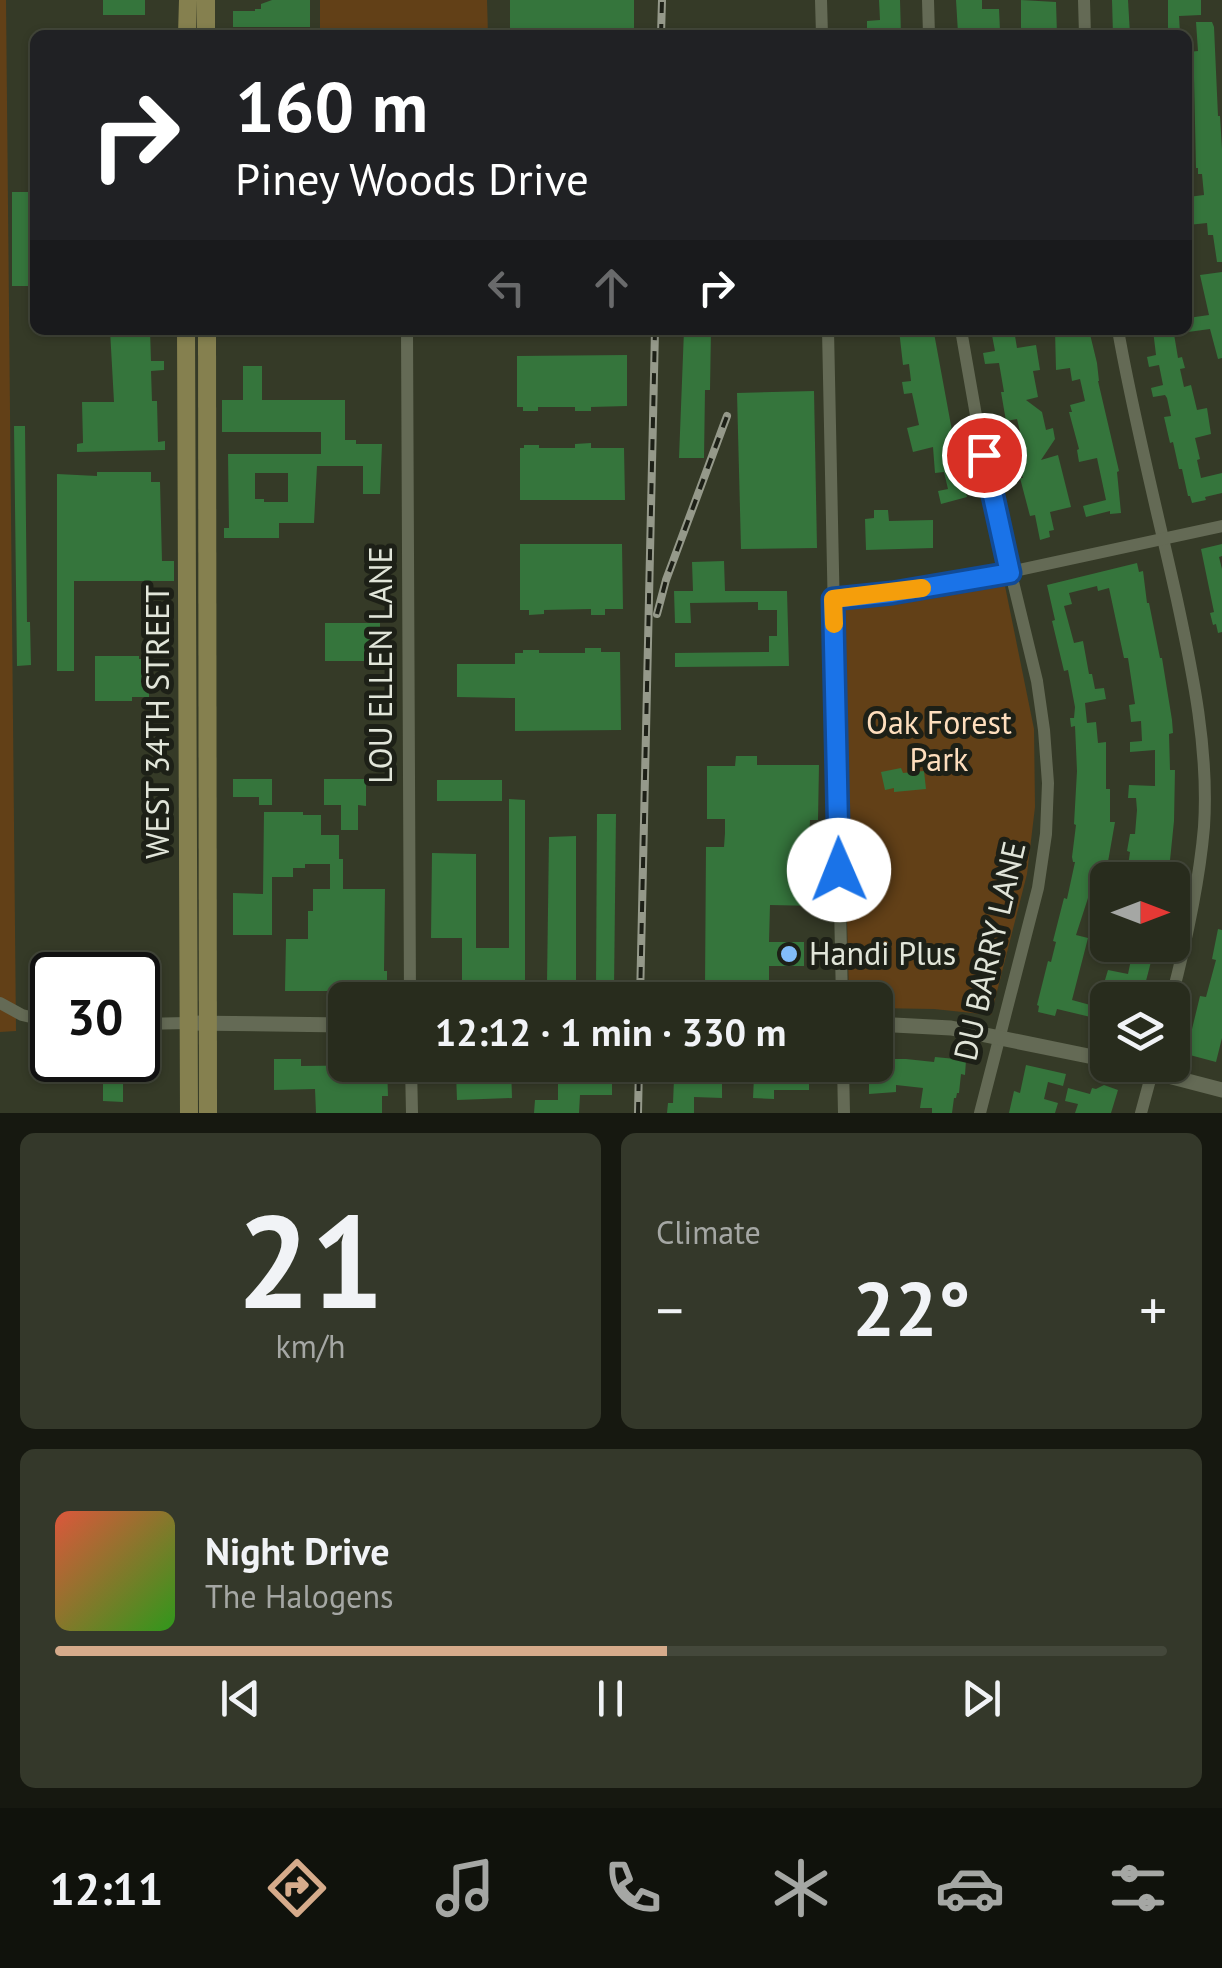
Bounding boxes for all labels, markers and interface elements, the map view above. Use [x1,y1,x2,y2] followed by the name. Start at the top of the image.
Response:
[235,61,428,151] text: 160 m
[70,70,200,200] icon: right
[235,149,589,207] text: Piney Woods Drive
[479,260,534,315] icon: left
[584,260,639,315] icon: ahead
[689,260,744,315] icon: right
[942,413,1027,498] pin
[957,428,1012,483] icon: arrive
[359,546,401,784] street label: LOU ELLEN LANE
[136,585,178,859] street label: WEST 34TH STREET
[866,701,1012,780] park label: Oak Forest Park
[787,818,891,922] position arrow
[943,837,1035,1064] street label: DU BARRY LANE
[1090,862,1190,962] north arrow
[1090,862,1190,1082] map controls
[809,932,956,974] place label: Handi Plus
[778,943,800,965] marker: Handi Plus
[30,952,160,1082] speed limit sign: 30
[1090,982,1190,1082] button: layers
[435,1007,786,1056] text: 12:12 · 1 min · 330 m
[237,1176,384,1344] text: 21
[656,1211,761,1253] text: Climate
[853,1260,970,1357] text: 22°
[656,1274,684,1345] text: −
[1139,1274,1167,1345] text: +
[275,1325,346,1367] text: km/h
[205,1526,389,1575] text: Night Drive
[205,1575,393,1617] text: The Halogens
[213,1671,268,1726] icon: previous
[583,1671,638,1726] icon: pause
[954,1671,1009,1726] icon: next
[262,1853,332,1923] icon: directions
[430,1853,500,1923] icon: music
[598,1853,668,1923] icon: phone
[766,1853,836,1923] icon: climate
[935,1853,1005,1923] icon: car
[1103,1853,1173,1923] icon: filters
[49,1859,163,1917] text: 12:11

